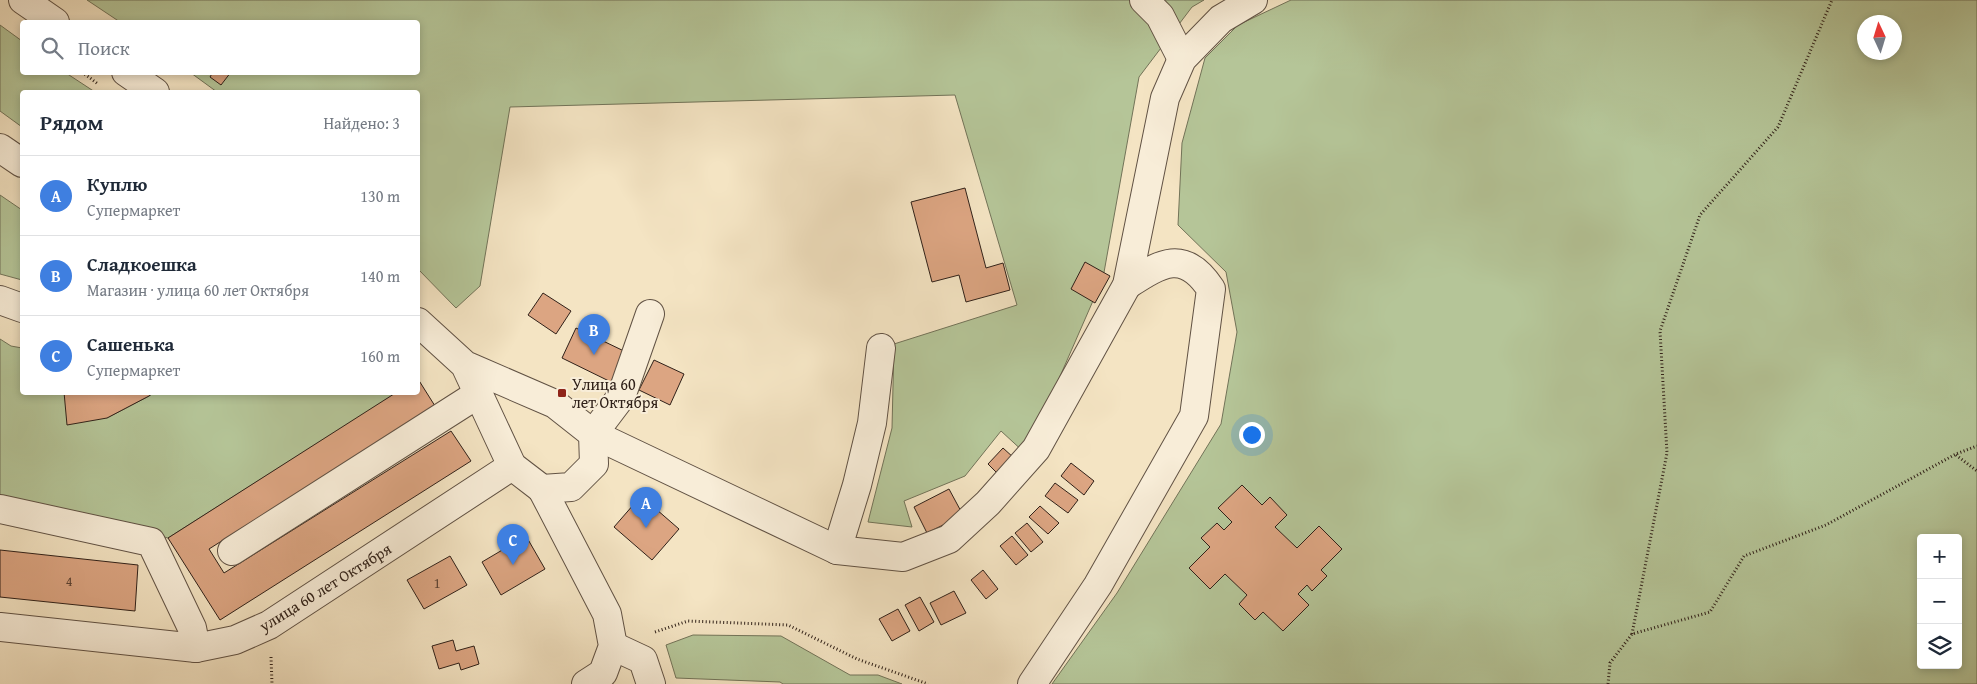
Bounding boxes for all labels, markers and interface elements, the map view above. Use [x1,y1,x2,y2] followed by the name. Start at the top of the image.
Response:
[1857,15,1902,60] north arrow
[20,20,420,75] search box
[38,34,66,62] icon: search
[78,34,130,62] text: Поиск
[40,107,103,138] text: Рядом
[323,111,400,135] text: Найдено: 3
[87,170,147,198] text: Куплю
[51,184,61,208] text: A
[360,184,400,208] text: 130 m
[87,198,180,222] text: Супермаркет
[87,250,197,278] text: Сладкоешка
[51,264,61,288] text: B
[360,264,400,288] text: 140 m
[87,278,309,302] text: Магазин · улица 60 лет Октября
[578,314,610,355] pin: B
[87,330,174,358] text: Сашенька
[51,344,61,368] text: C
[360,344,400,368] text: 160 m
[87,358,180,382] text: Супермаркет
[572,372,658,414] place label: Улица 60 лет Октября
[556,387,568,399] marker: Улица 60 лет Октября
[1239,422,1265,448] your location
[630,487,662,528] pin: A
[497,524,529,565] pin: C
[1917,534,1962,669] map controls
[1917,534,1962,579] button: +
[253,537,396,638] street label: улица 60 лет Октября
[66,571,73,591] house number: 4
[434,573,440,593] house number: 1
[1917,579,1962,624] button: −
[1917,624,1962,669] button: layers

